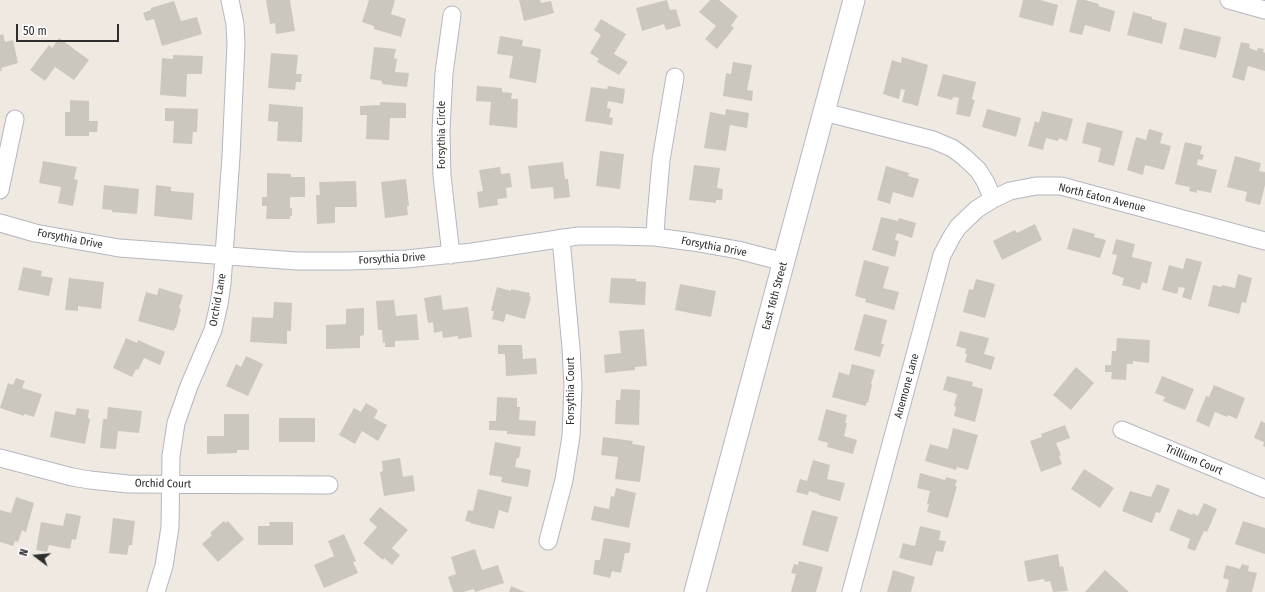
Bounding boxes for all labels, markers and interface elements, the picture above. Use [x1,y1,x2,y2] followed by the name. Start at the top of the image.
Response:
[18,16,121,42] scale bar
[23,24,47,38] text: 50 m
[435,101,449,169] street label: Forsythia Circle
[1057,181,1147,215] street label: North Eaton Avenue
[36,226,104,252] street label: Forsythia Drive
[680,234,748,260] street label: Forsythia Drive
[358,251,426,267] street label: Forsythia Drive
[760,260,790,332] street label: East 16th Street
[207,272,229,328] street label: Orchid Lane
[892,352,922,420] street label: Anemone Lane
[564,357,578,425] street label: Forsythia Court
[1163,442,1225,478] street label: Trillium Court
[135,477,191,491] street label: Orchid Court
[16,536,56,576] north arrow
[17,548,31,558] text: N

